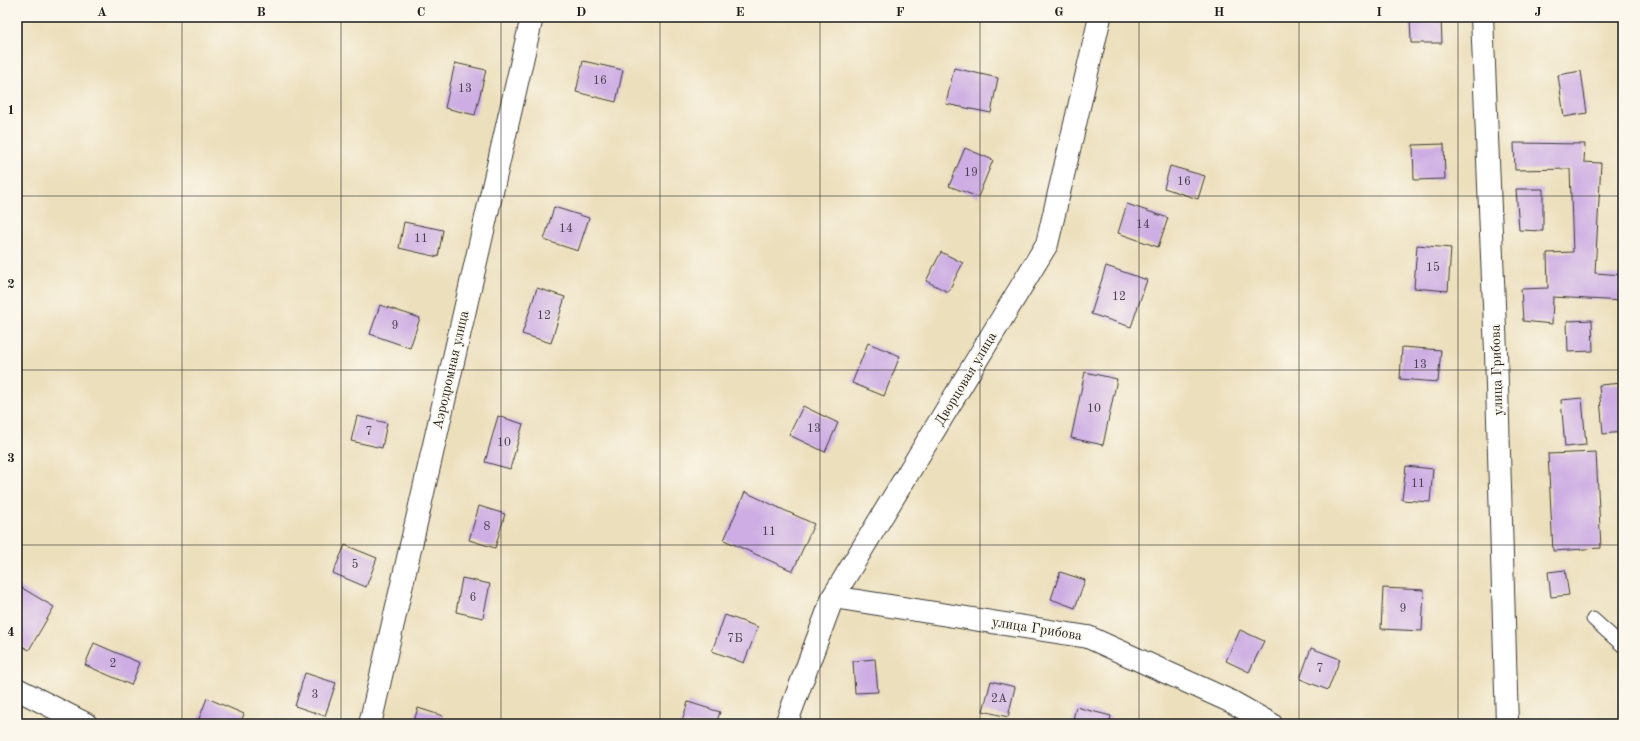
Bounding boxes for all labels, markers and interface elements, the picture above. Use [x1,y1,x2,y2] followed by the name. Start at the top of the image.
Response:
[97,6,107,19] text: A
[256,6,266,19] text: B
[417,6,425,19] text: C
[576,6,586,19] text: D
[736,6,745,19] text: E
[896,6,905,19] text: F
[1054,6,1064,19] text: G
[1214,6,1225,19] text: H
[1376,6,1382,19] text: I
[1534,6,1542,19] text: J
[593,75,607,87] house number: 16
[458,83,472,95] house number: 13
[7,104,15,117] text: 1
[964,167,978,179] house number: 19
[1177,176,1191,188] house number: 16
[1136,219,1150,231] house number: 14
[559,223,573,235] house number: 14
[414,233,428,245] house number: 11
[1426,261,1440,274] house number: 15
[7,278,15,291] text: 2
[1112,291,1126,303] house number: 12
[431,309,472,431] street label: Аэродромная улица
[537,310,551,322] house number: 12
[392,320,398,332] house number: 9
[1488,324,1506,416] street label: улица Грибова
[933,330,999,428] street label: Дворцовая улица
[1413,359,1427,371] house number: 13
[1087,403,1101,415] house number: 10
[807,423,821,435] house number: 13
[366,426,372,438] house number: 7
[497,437,511,449] house number: 10
[7,452,15,465] text: 3
[1411,478,1425,490] house number: 11
[484,521,491,533] house number: 8
[762,526,776,538] house number: 11
[352,558,359,571] house number: 5
[470,592,477,604] house number: 6
[1400,603,1406,615] house number: 9
[991,615,1083,643] street label: улица Грибова
[7,626,15,639] text: 4
[727,633,743,645] house number: 7Б
[110,658,116,670] house number: 2
[1317,663,1323,675] house number: 7
[312,689,318,701] house number: 3
[991,693,1007,705] house number: 2А

